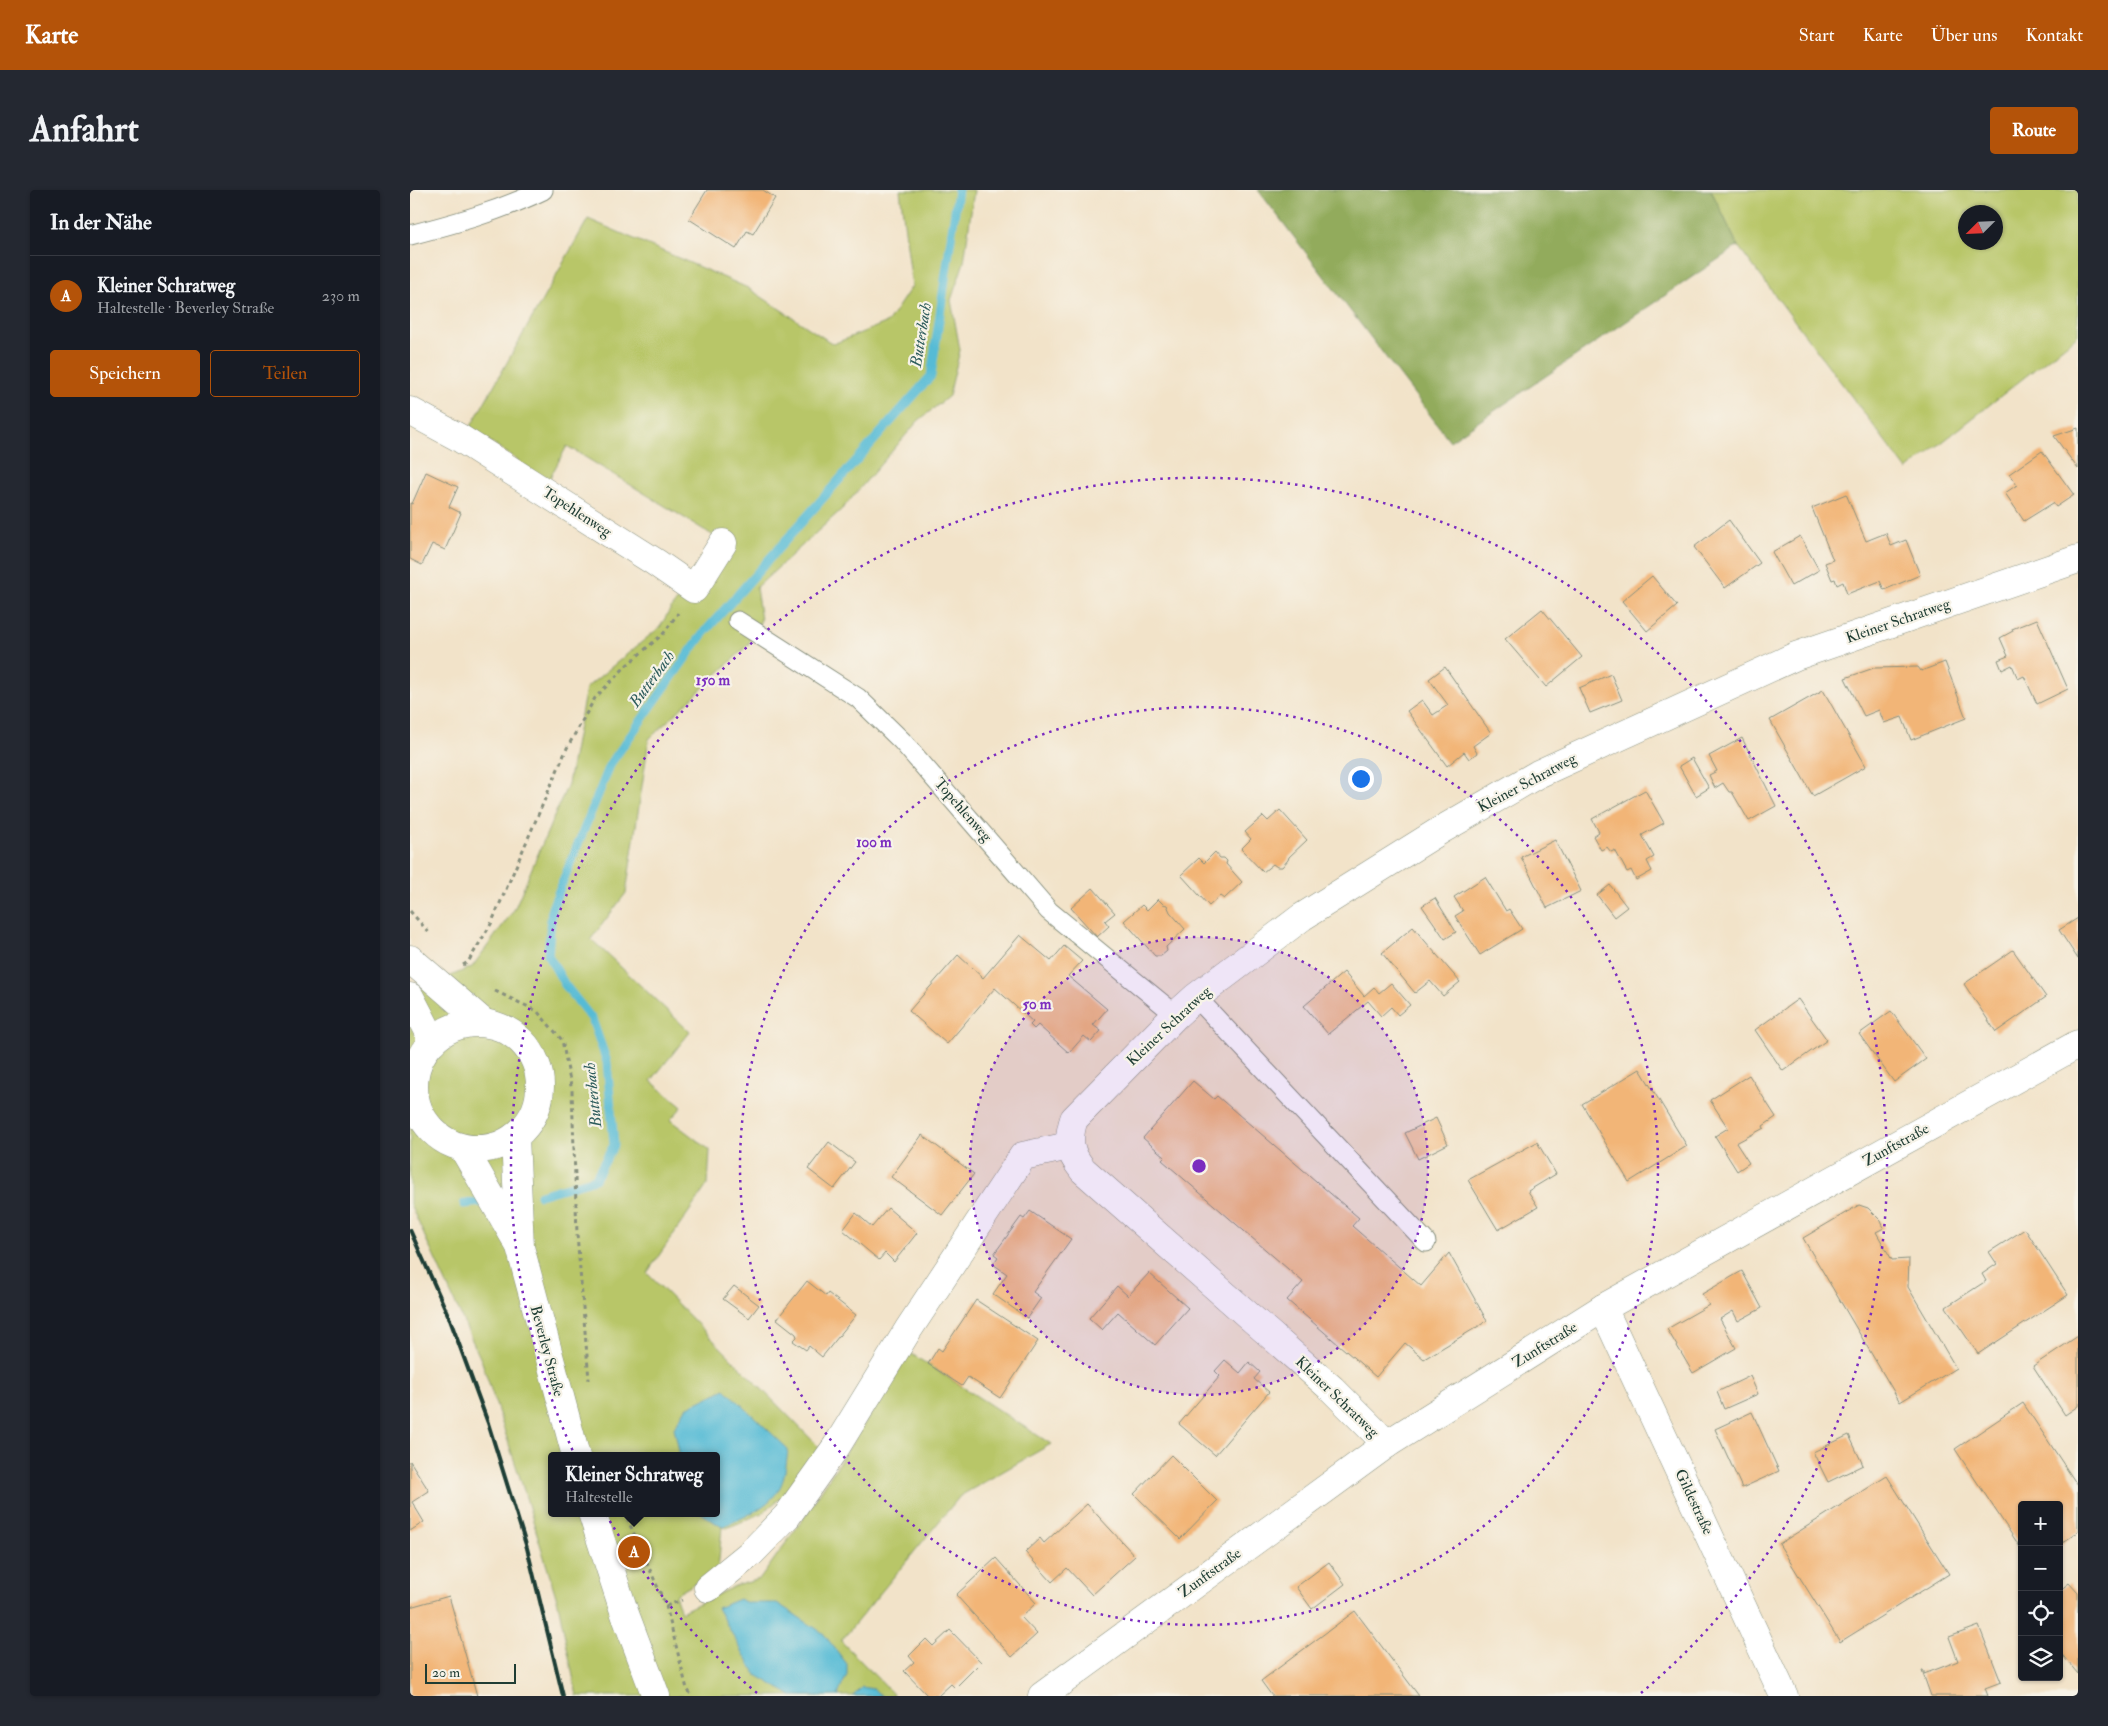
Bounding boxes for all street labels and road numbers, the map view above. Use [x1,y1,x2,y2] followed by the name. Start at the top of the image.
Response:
[538,483,616,543] street label: Topehlenweg
[1843,594,1953,648] street label: Kleiner Schratweg
[1474,749,1580,817] street label: Kleiner Schratweg
[929,774,996,847] street label: Topehlenweg
[1123,981,1216,1070] street label: Kleiner Schratweg
[1860,1119,1932,1171] street label: Zunftstraße
[526,1303,568,1399] street label: Beverley Straße
[1509,1318,1581,1372] street label: Zunftstraße
[1291,1352,1383,1442] street label: Kleiner Schratweg
[1671,1466,1717,1538] street label: Gildestraße
[1175,1544,1245,1602] street label: Zunftstraße

